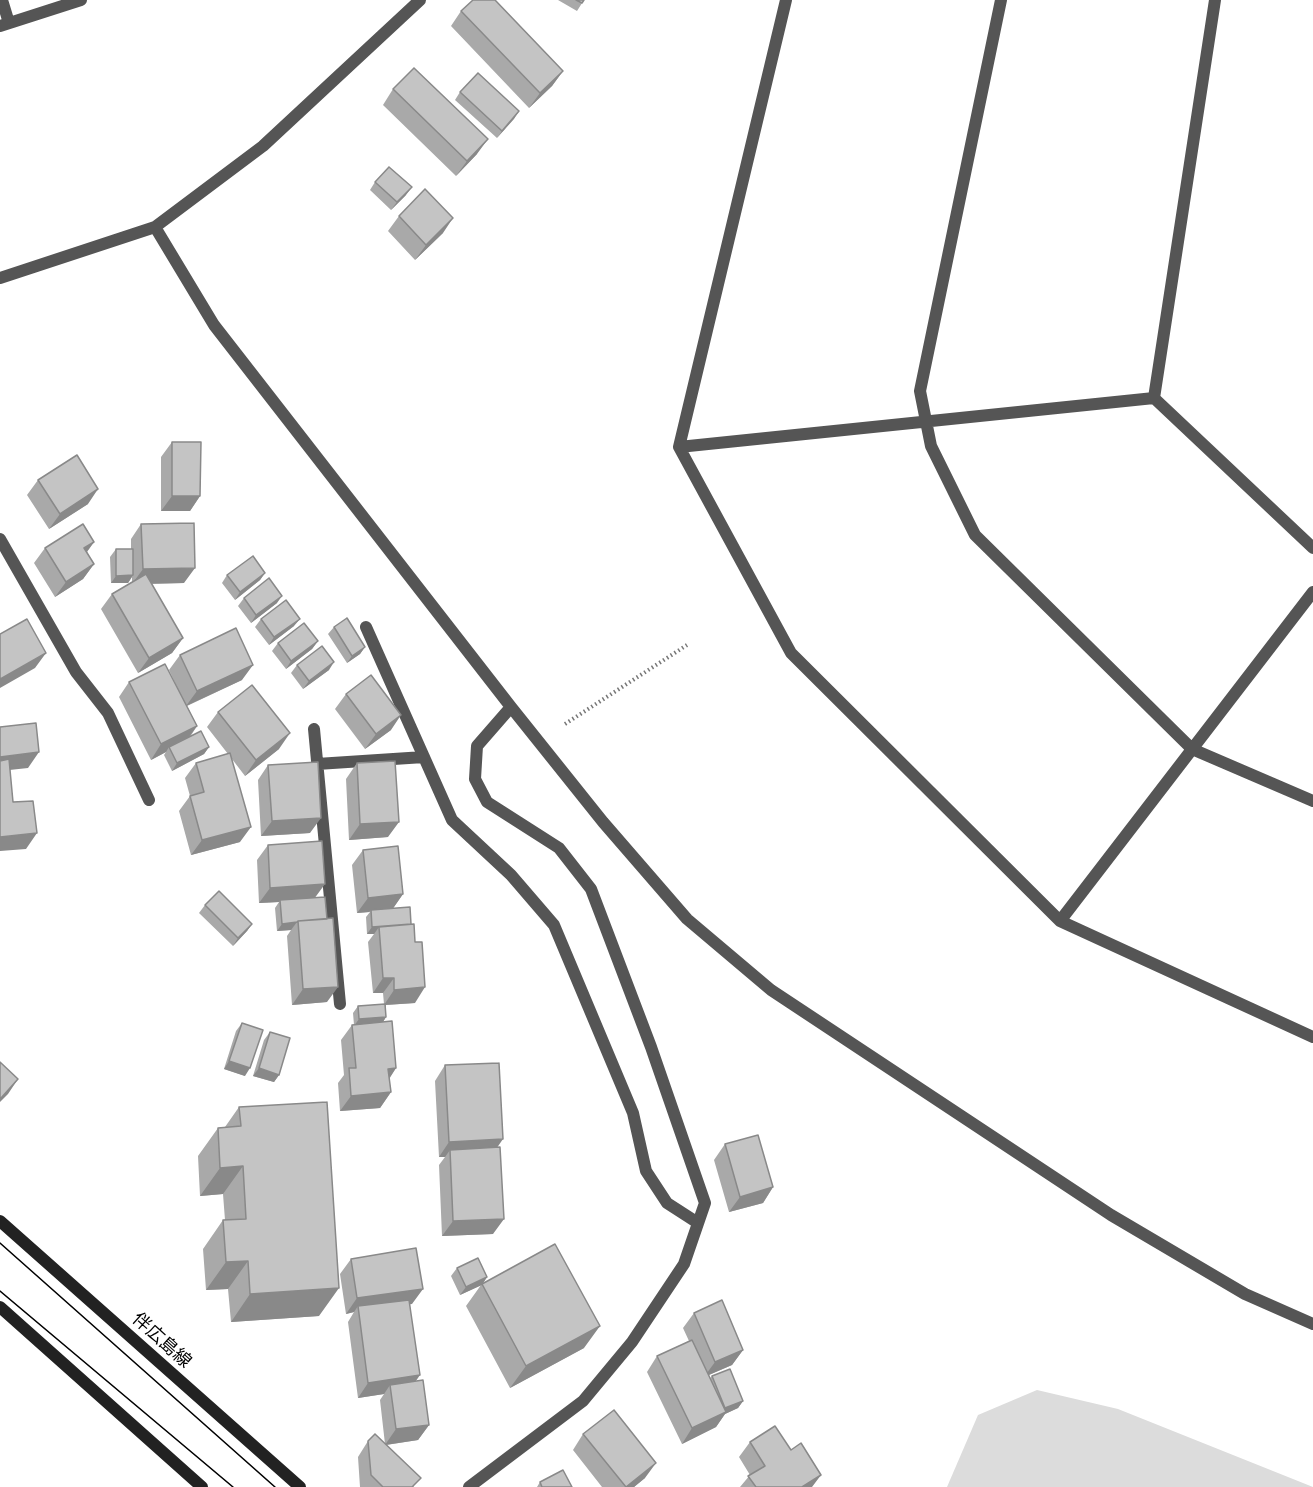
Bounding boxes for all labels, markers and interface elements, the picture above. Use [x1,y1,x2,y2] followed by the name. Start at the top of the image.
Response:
[128,1308,196,1372] street label: 伴広島線

